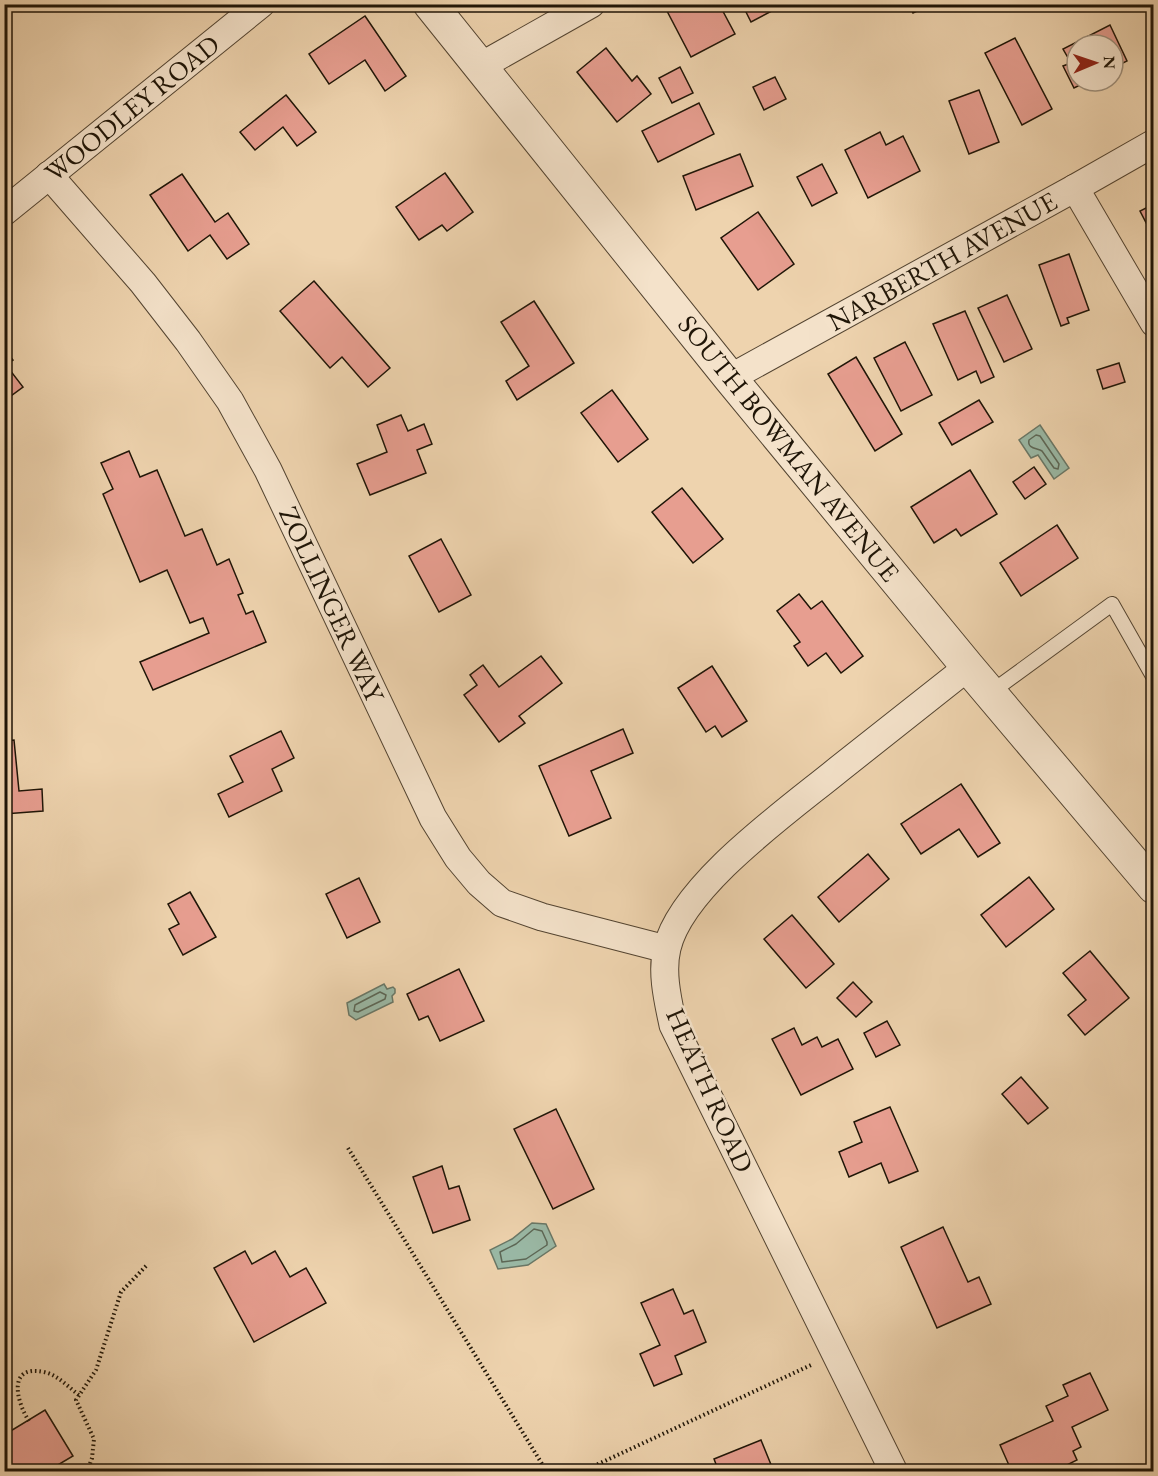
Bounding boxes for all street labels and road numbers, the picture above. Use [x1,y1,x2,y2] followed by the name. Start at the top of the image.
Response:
[37,27,227,189] street label: WOODLEY ROAD
[821,183,1063,339] street label: NARBERTH AVENUE
[671,307,907,589] street label: SOUTH BOWMAN AVENUE
[271,501,393,709] street label: ZOLLINGER WAY
[658,1002,762,1178] street label: HEATH ROAD

